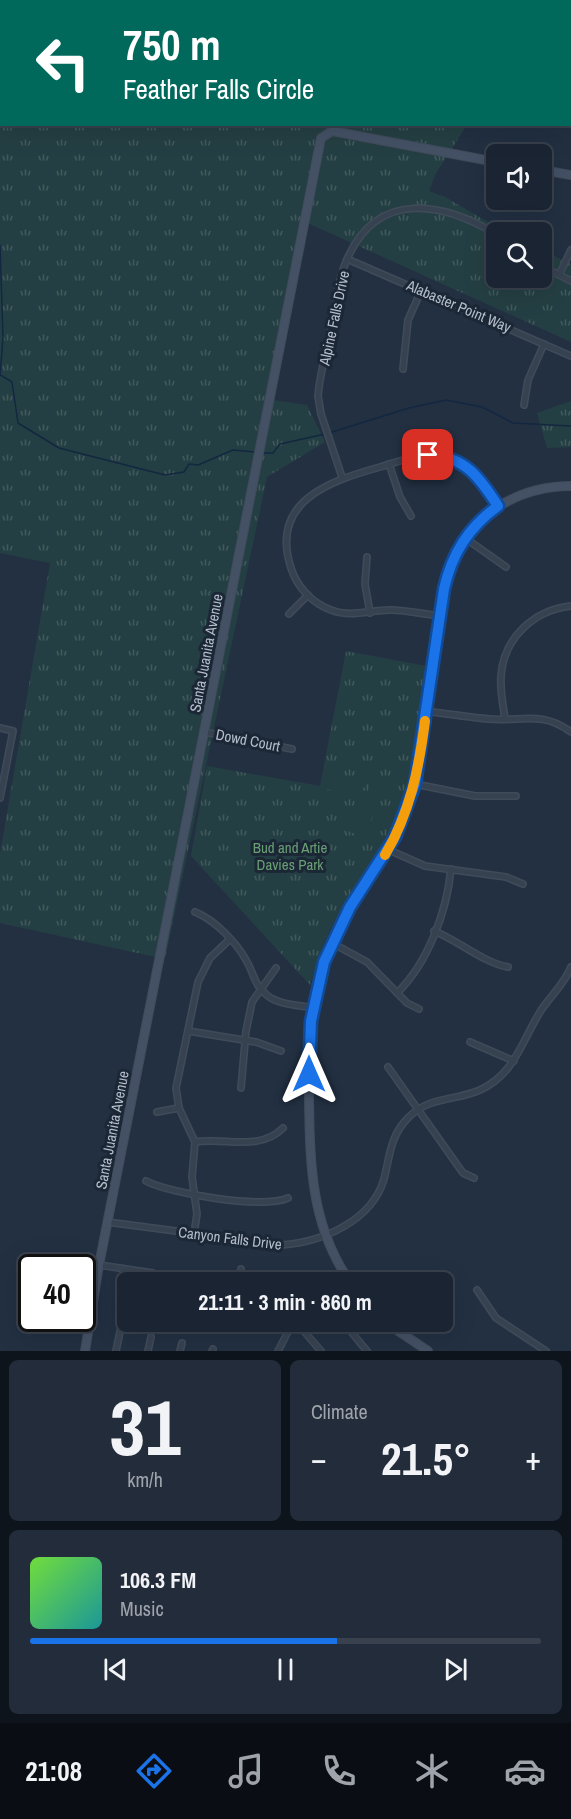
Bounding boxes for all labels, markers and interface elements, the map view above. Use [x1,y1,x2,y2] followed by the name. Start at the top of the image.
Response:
[123,17,221,73] text: 750 m
[24,24,102,102] icon: left
[123,71,314,107] text: Feather Falls Circle
[486,144,552,288] map controls
[486,144,552,210] button: sound
[486,222,552,288] button: search
[313,268,354,368] street label: Alpine Falls Drive
[403,274,515,338] street label: Alabaster Point Way
[402,429,453,480] pin
[411,438,444,471] icon: arrive
[184,592,228,714] street label: Santa Juanita Avenue
[214,723,282,757] street label: Dowd Court
[253,837,327,875] park label: Bud and Artie Davies Park
[277,1042,341,1106] position arrow
[90,1069,134,1191] street label: Santa Juanita Avenue
[177,1221,283,1255] street label: Canyon Falls Drive
[18,1254,96,1332] speed limit sign: 40
[198,1287,372,1317] text: 21:11 · 3 min · 860 m
[109,1374,181,1479] text: 31
[311,1398,368,1425] text: Climate
[381,1428,471,1489] text: 21.5°
[311,1436,327,1480] text: −
[525,1436,541,1480] text: +
[127,1466,163,1493] text: km/h
[120,1565,196,1595] text: 106.3 FM
[120,1595,164,1622] text: Music
[99,1653,132,1686] icon: previous
[269,1653,302,1686] icon: pause
[439,1653,472,1686] icon: next
[133,1750,175,1792] icon: directions
[225,1750,267,1792] icon: music
[318,1750,360,1792] icon: phone
[411,1750,453,1792] icon: climate
[504,1750,546,1792] icon: car
[25,1753,82,1789] text: 21:08

